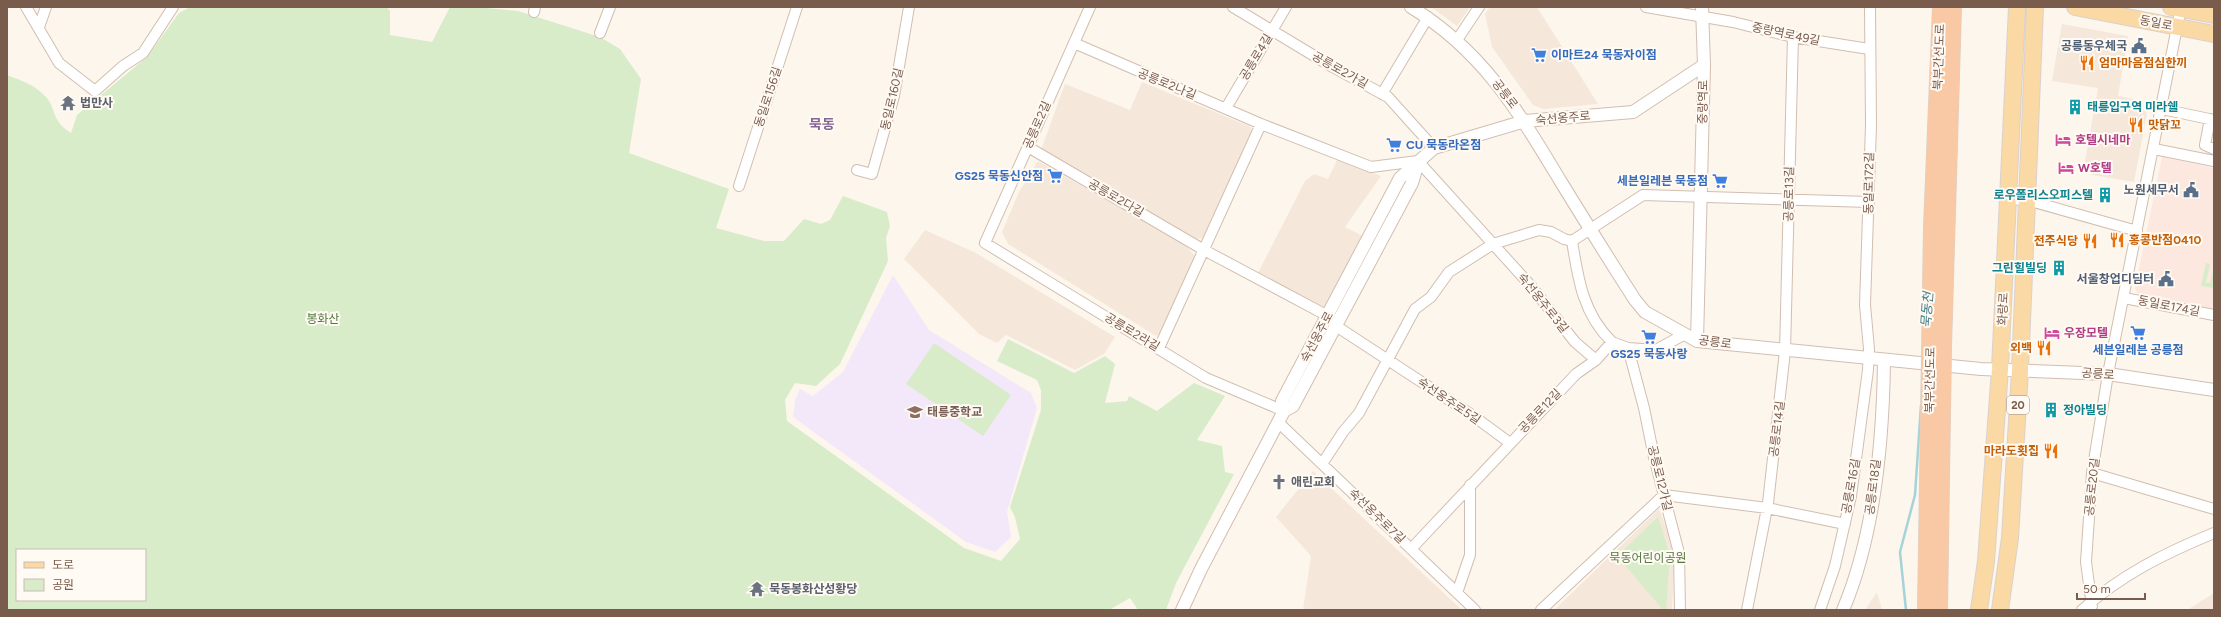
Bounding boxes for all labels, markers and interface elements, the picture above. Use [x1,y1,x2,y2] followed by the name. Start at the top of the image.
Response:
[2138,13,2174,33] street label: 동일로
[1751,20,1821,48] street label: 중랑역로49길
[1931,24,1947,90] street label: 북부간선도로
[1237,31,1275,83] street label: 공릉로4길
[2130,37,2148,55] public building icon: 공릉동우체국
[2061,39,2127,53] place label: 공릉동우체국
[1530,46,1548,64] supermarket icon: 이마트24 묵동자이점
[1551,48,1657,62] place label: 이마트24 묵동자이점
[1310,49,1370,91] street label: 공릉로2가길
[2078,54,2096,72] restaurant icon: 엄마마음점심한끼
[2099,56,2187,70] place label: 엄마마음점심한끼
[752,65,784,129] street label: 동일로156길
[878,66,906,132] street label: 동일로160길
[1136,66,1198,102] street label: 공릉로2나길
[1489,77,1521,111] street label: 공릉로
[1696,80,1710,124] street label: 중랑역로
[59,94,77,112] temple icon: 법만사
[80,96,113,110] place label: 법만사
[2066,98,2084,116] building icon: 태릉입구역 미라쉘
[1020,99,1054,151] street label: 공릉로2길
[2087,100,2178,114] place label: 태릉입구역 미라쉘
[1535,109,1591,127] street label: 숙선옹주로
[809,116,835,133] district label: 묵동
[2127,116,2145,134] restaurant icon: 맛닭꼬
[2148,118,2181,132] place label: 맛닭꼬
[2054,131,2072,149] hotel icon: 호텔시네마
[2075,133,2130,147] place label: 호텔시네마
[1385,136,1403,154] supermarket icon: CU 묵동라온점
[1406,138,1481,152] place label: CU 묵동라온점
[1861,152,1877,214] street label: 동일로172길
[2057,159,2075,177] hotel icon: W호텔
[2078,161,2112,175] place label: W호텔
[1782,166,1796,222] street label: 공릉로13길
[1046,167,1064,185] supermarket icon: GS25 묵동신안점
[955,169,1043,183] place label: GS25 묵동신안점
[1711,172,1729,190] supermarket icon: 세븐일레븐 묵동점
[1617,174,1708,188] place label: 세븐일레븐 묵동점
[1086,176,1146,220] street label: 공릉로2다길
[2182,181,2200,199] public building icon: 노원세무서
[2124,183,2179,197] place label: 노원세무서
[2096,186,2114,204] building icon: 로우폴리스오피스텔
[1994,188,2093,202] place label: 로우폴리스오피스텔
[2108,231,2126,249] restaurant icon: 홍콩반점0410
[2081,232,2099,250] restaurant icon: 전주식당
[2129,233,2202,247] place label: 홍콩반점0410
[2034,234,2078,248] place label: 전주식당
[2050,259,2068,277] building icon: 그린힐빌딩
[1992,261,2047,275] place label: 그린힐빌딩
[1515,270,1571,336] street label: 숙선옹주로3길
[2157,270,2175,288] public building icon: 서울창업디딤터
[2077,272,2154,286] place label: 서울창업디딤터
[1918,291,1936,328] water label: 묵동천
[1995,292,2011,326] street label: 화랑로
[2137,293,2201,319] street label: 동일로174길
[1298,309,1336,365] street label: 숙선옹주로
[1102,310,1162,354] street label: 공릉로2라길
[306,312,340,326] park label: 봉화산
[2043,324,2061,342] hotel icon: 우장모텔
[2129,324,2147,342] supermarket icon: 세븐일레븐 공릉점
[2064,326,2108,340] place label: 우장모텔
[1640,328,1658,346] supermarket icon: GS25 묵동사랑
[1698,333,1732,351] street label: 공릉로
[2035,339,2053,357] restaurant icon: 외백
[2010,341,2032,355] place label: 외백
[2092,343,2184,357] place label: 세븐일레븐 공릉점
[1610,347,1688,361] place label: GS25 묵동사랑
[1922,347,1938,413] street label: 북부간선도로
[2081,366,2115,382] street label: 공릉로
[1415,375,1483,427] street label: 숙선옹주로5길
[1516,386,1564,436] street label: 공릉로12길
[2007,396,2029,414] road number: 20
[1767,400,1787,458] street label: 공릉로14길
[2042,401,2060,419] building icon: 정아빌딩
[906,403,924,421] school or university icon: 태릉중학교
[2063,403,2107,417] place label: 정아빌딩
[927,405,982,419] place label: 태릉중학교
[2042,442,2060,460] restaurant icon: 마라도횟집
[1645,444,1675,512] street label: 공릉로12가길
[1984,444,2039,458] place label: 마라도횟집
[1839,457,1863,515] street label: 공릉로16길
[2082,457,2102,517] street label: 공릉로20길
[1863,458,1883,516] street label: 공릉로18길
[1270,473,1288,491] church icon: 애린교회
[1291,475,1335,489] place label: 애린교회
[1346,486,1408,546] street label: 숙선옹주로7길
[16,549,146,601] legend
[1609,551,1687,565] park label: 묵동어린이공원
[52,558,74,572] text: 도로
[2077,575,2145,601] scale bar
[52,578,74,592] text: 공원
[748,580,766,598] temple icon: 묵동봉화산성황당
[769,582,857,596] place label: 묵동봉화산성황당
[2083,582,2111,596] text: 50 m

